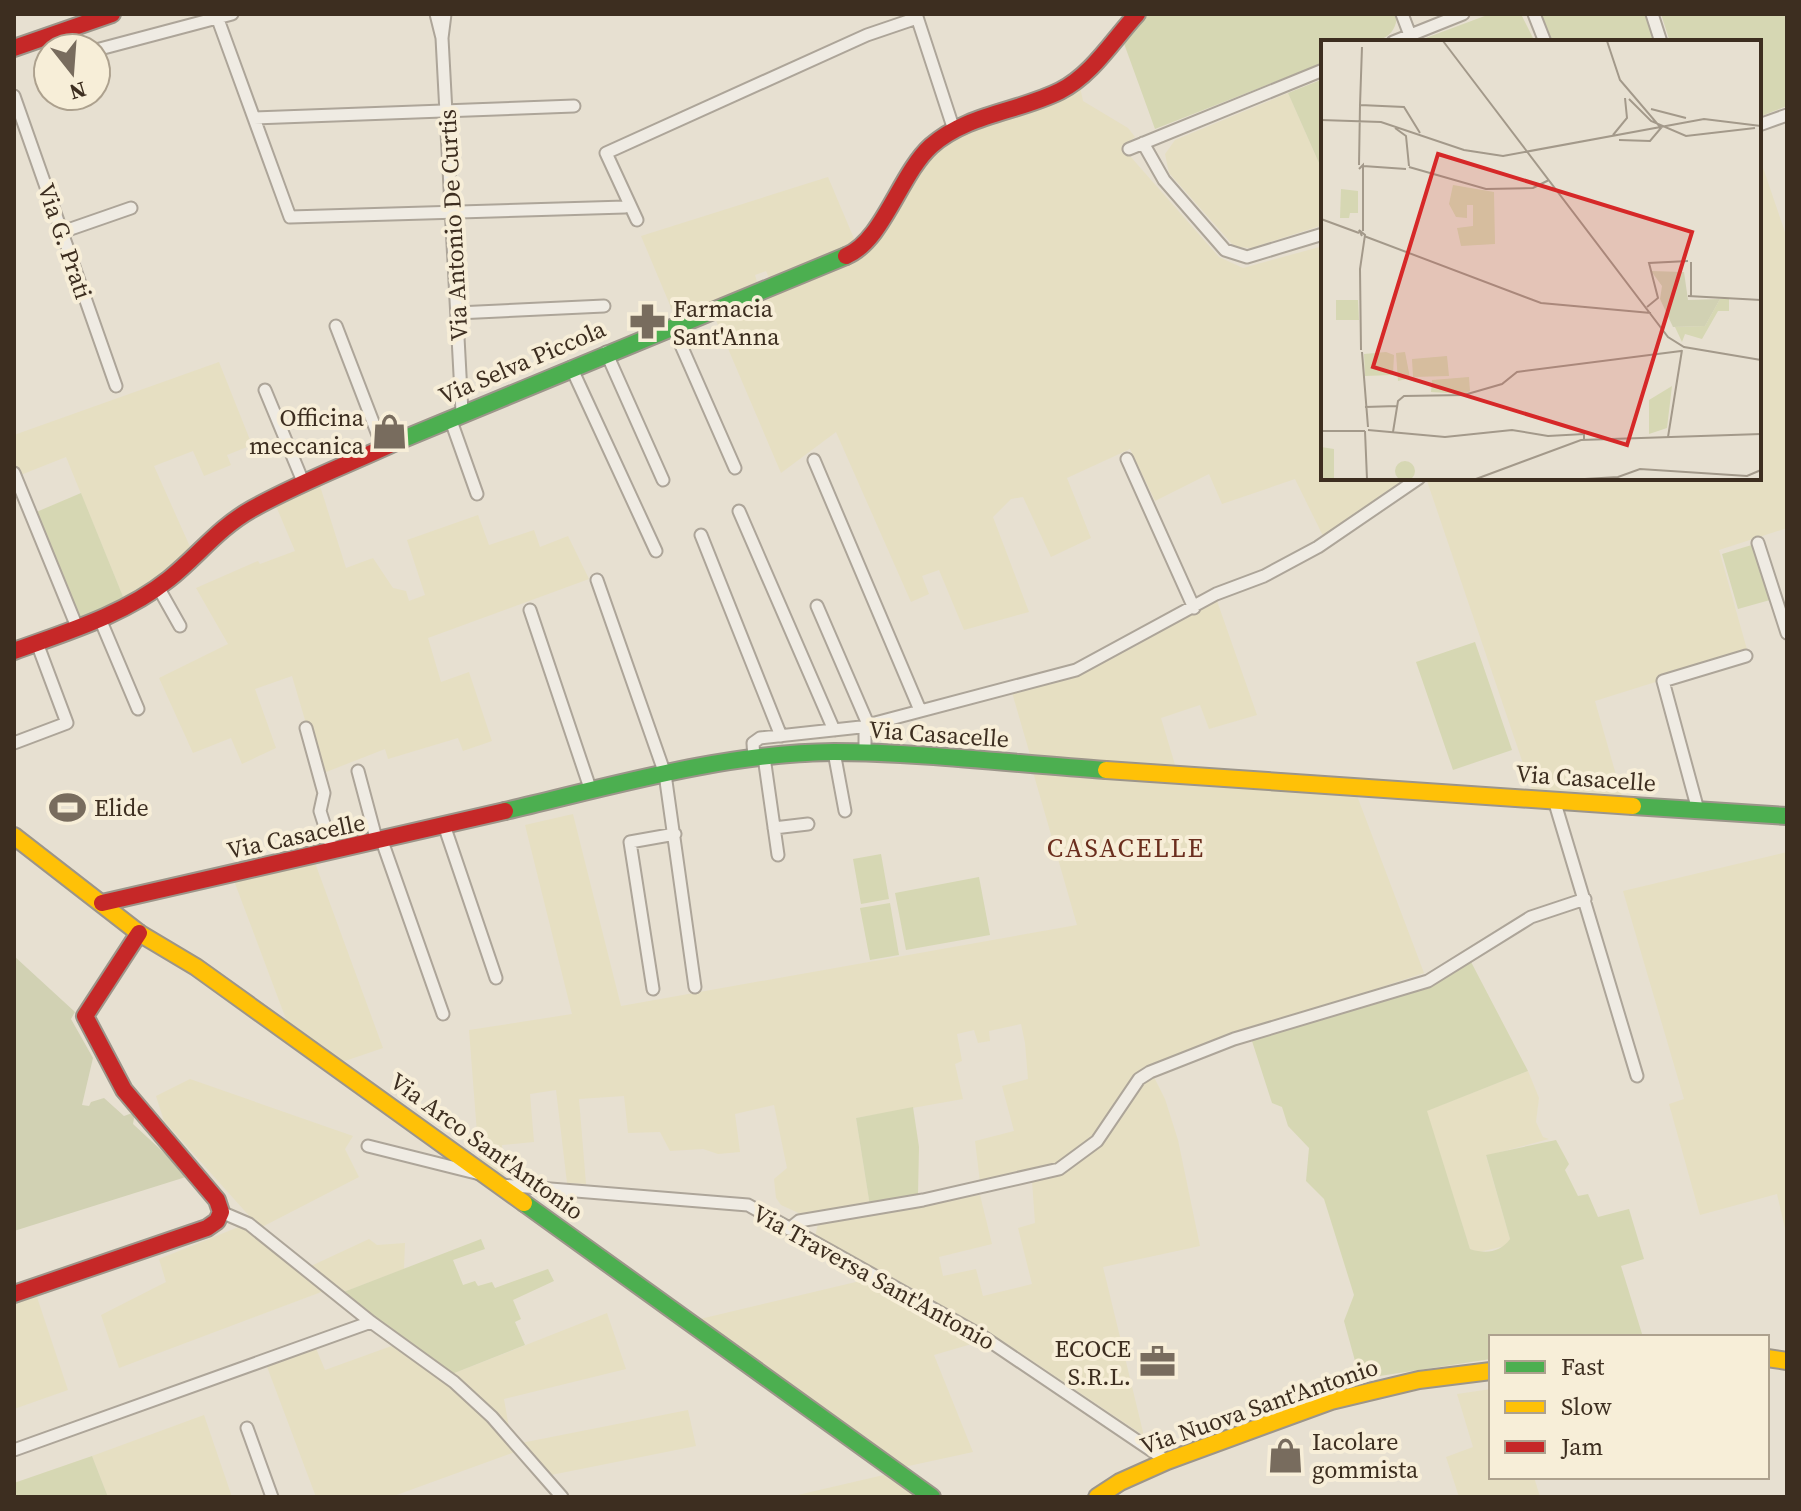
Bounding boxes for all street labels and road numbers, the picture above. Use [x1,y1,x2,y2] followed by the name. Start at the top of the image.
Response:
[430,108,476,342] street label: Via Antonio De Curtis
[30,179,100,303] street label: Via G. Prati
[434,312,611,412] street label: Via Selva Piccola
[868,713,1010,755] street label: Via Casacelle
[1515,757,1657,799] street label: Via Casacelle
[224,805,368,867] street label: Via Casacelle
[383,1064,591,1228] street label: Via Arco Sant'Antonio
[747,1196,1001,1358] street label: Via Traversa Sant'Antonio
[1136,1350,1382,1462] street label: Via Nuova Sant'Antonio

